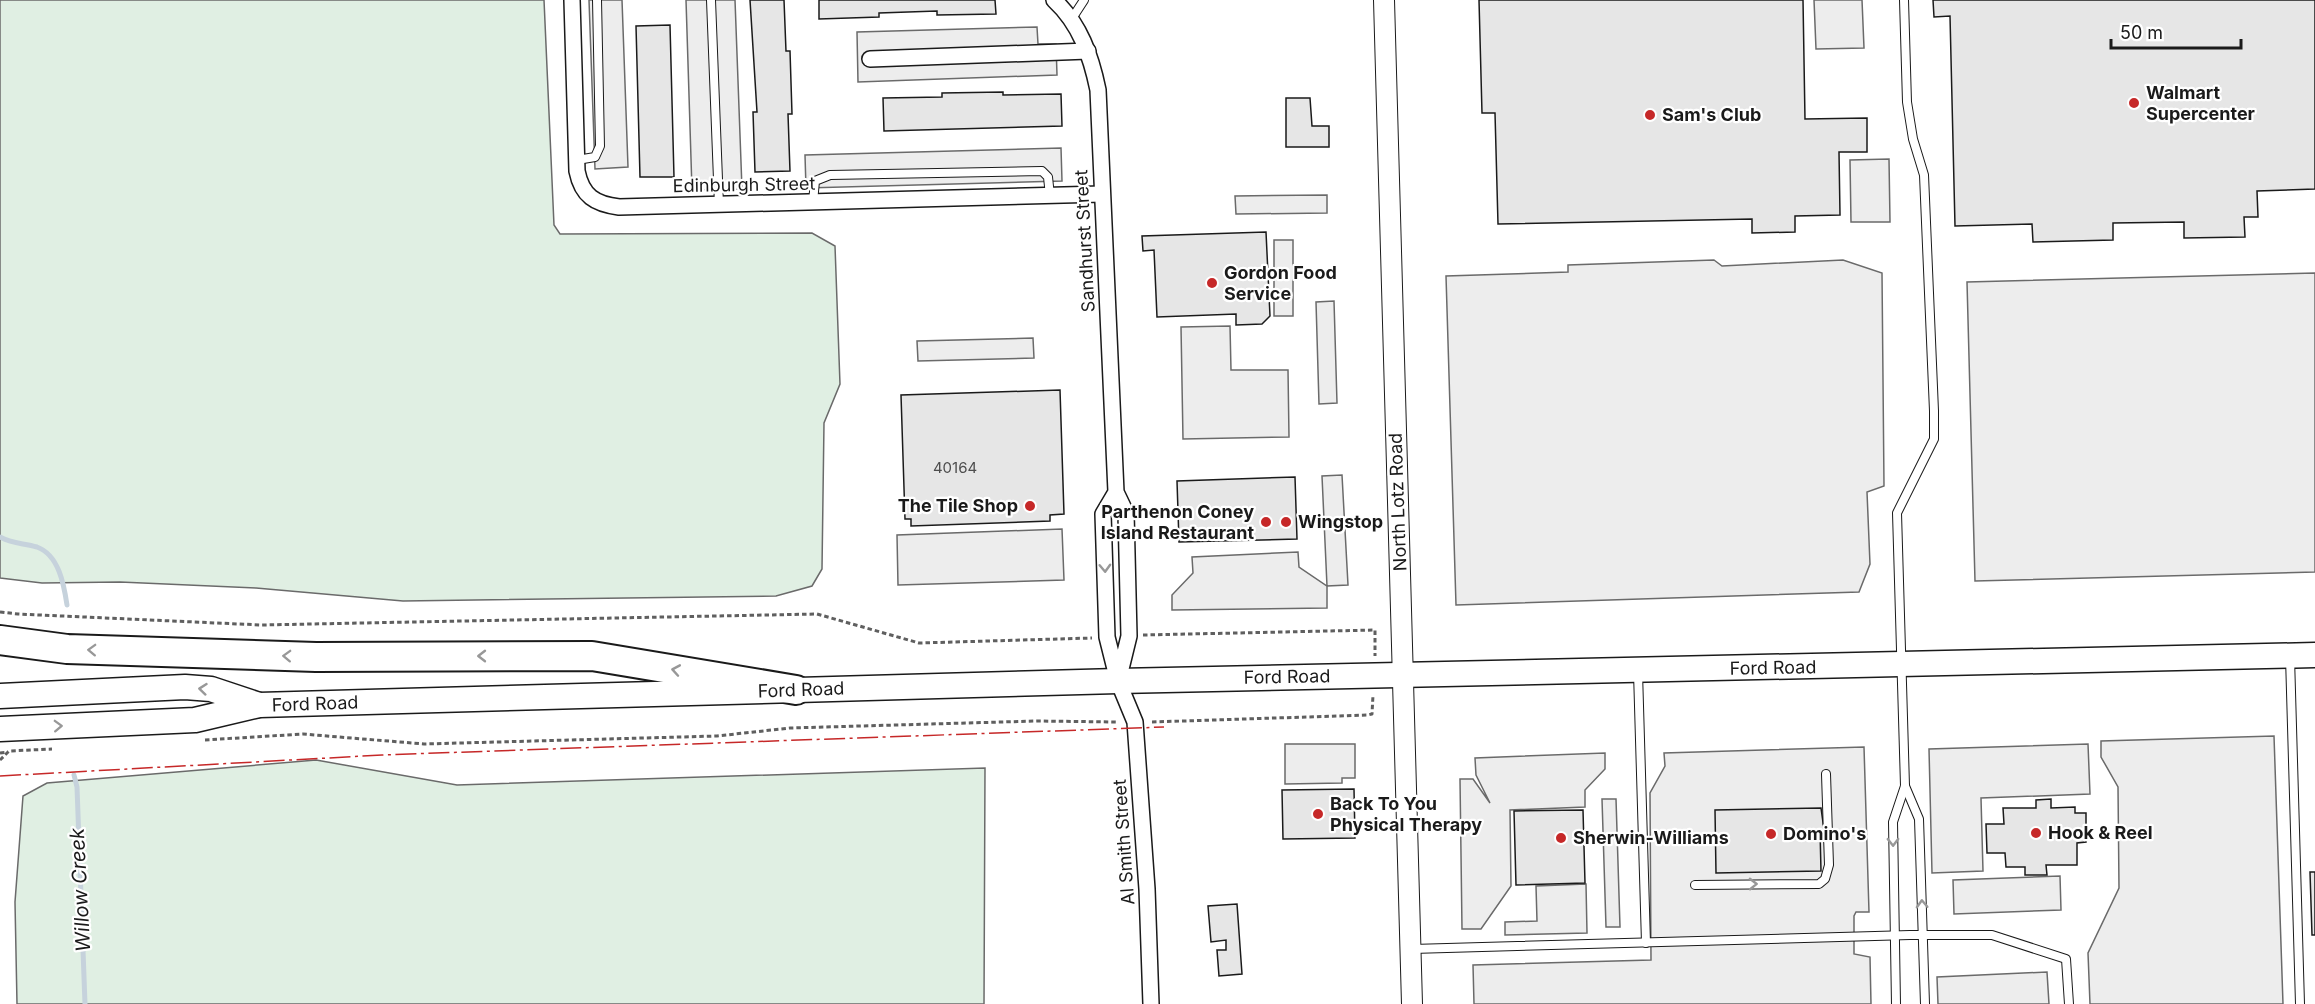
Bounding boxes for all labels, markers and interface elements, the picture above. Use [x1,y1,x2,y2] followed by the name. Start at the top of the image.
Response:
[2111,12,2242,50] scale bar
[2120,22,2163,43] text: 50 m
[2146,82,2255,124] place label: Walmart Supercenter
[2127,96,2141,110] marker: Walmart Supercenter
[1662,104,1761,125] place label: Sam's Club
[1643,108,1657,122] marker: Sam's Club
[1070,169,1099,313] street label: Sandhurst Street
[673,173,816,196] street label: Edinburgh Street
[1224,262,1337,304] place label: Gordon Food Service
[1205,276,1219,290] marker: Gordon Food Service
[1385,433,1410,571] street label: North Lotz Road
[933,458,977,477] house number: 40164
[898,495,1018,516] place label: The Tile Shop
[1023,499,1037,513] marker: The Tile Shop
[1101,501,1254,543] place label: Parthenon Coney Island Restaurant
[1298,511,1383,532] place label: Wingstop
[1259,515,1273,529] marker: Parthenon Coney Island Restaurant
[1279,515,1293,529] marker: Wingstop
[1099,564,1111,573] one-way arrow
[88,644,97,656] one-way arrow
[282,650,291,663] one-way arrow
[477,650,486,662] one-way arrow
[1729,656,1817,679] street label: Ford Road
[671,664,681,677] one-way arrow
[1243,665,1331,688] street label: Ford Road
[757,677,845,702] street label: Ford Road
[198,683,207,696] one-way arrow
[271,691,359,716] street label: Ford Road
[54,720,63,733] one-way arrow
[1109,778,1138,906] street label: Al Smith Street
[1330,793,1482,835] place label: Back To You Physical Therapy
[1311,807,1325,821] marker: Back To You Physical Therapy
[2048,822,2153,843] place label: Hook & Reel
[1783,823,1866,844] place label: Domino's
[2029,826,2043,840] marker: Hook & Reel
[65,827,95,952] water label: Willow Creek
[1573,827,1729,848] place label: Sherwin-Williams
[1764,827,1778,841] marker: Domino's
[1554,831,1568,845] marker: Sherwin-Williams
[1887,838,1900,847] one-way arrow
[1749,878,1758,891] one-way arrow
[1915,899,1928,908] one-way arrow

